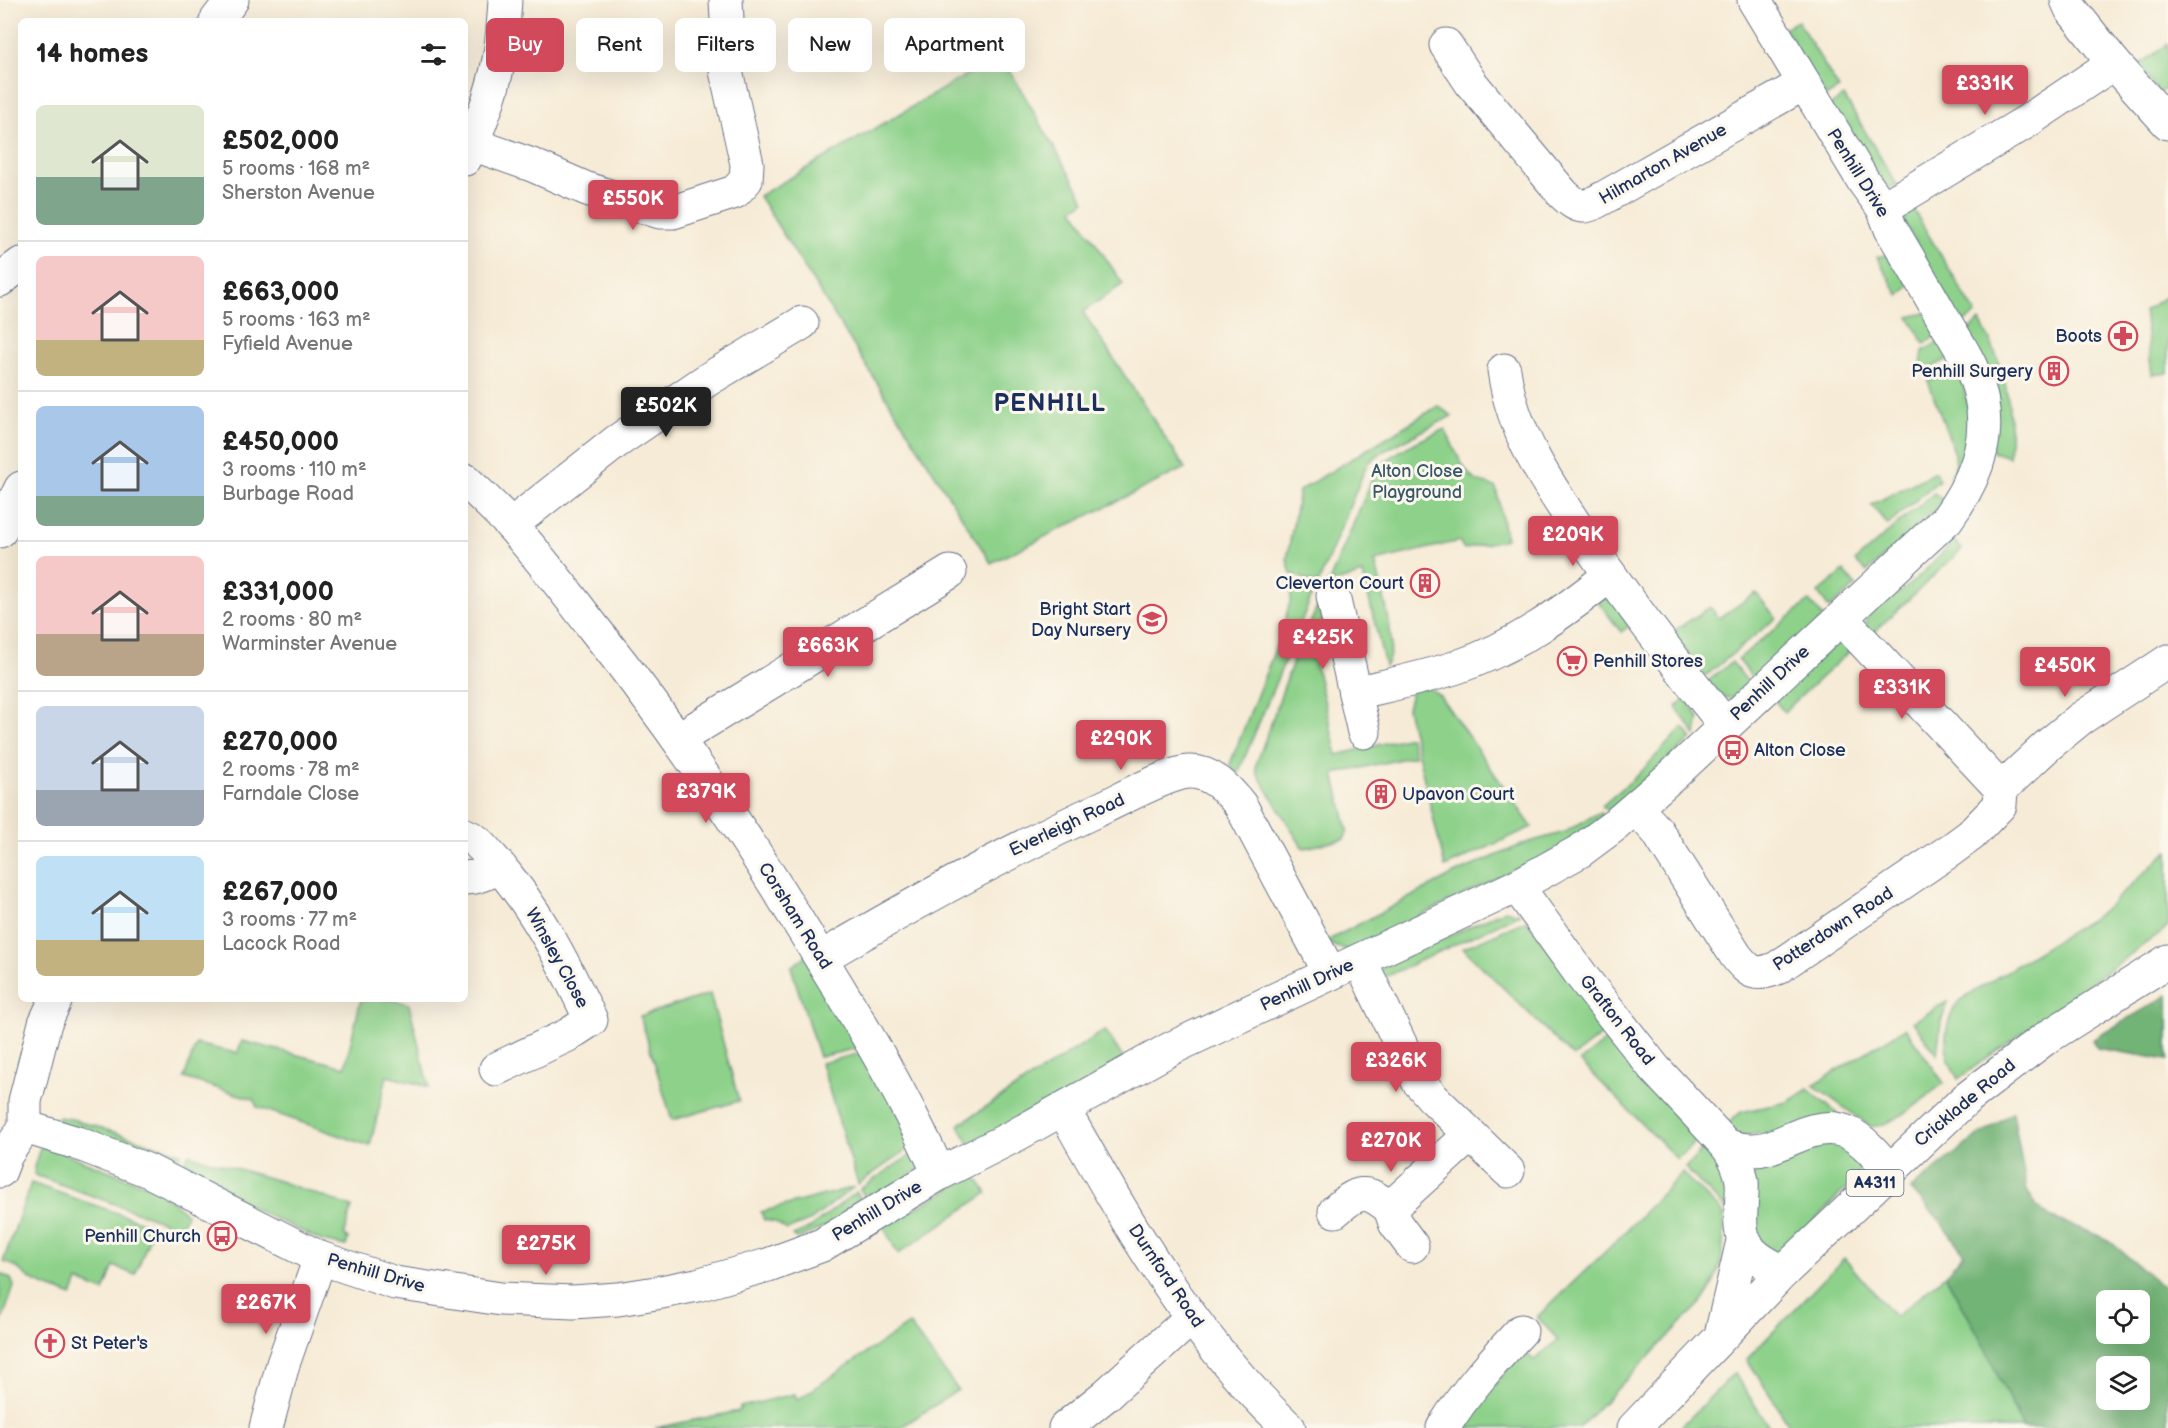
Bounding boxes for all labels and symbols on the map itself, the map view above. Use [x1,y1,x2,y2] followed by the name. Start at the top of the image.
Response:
[1943,65,2027,116] pin: £331K
[1595,119,1731,209] street label: Hilmarton Avenue
[1822,125,1894,222] street label: Penhill Drive
[591,180,675,231] pin: £550K
[2107,320,2139,352] pharmacy icon: Boots
[2055,326,2102,347] place label: Boots
[2038,355,2070,387] building icon: Penhill Surgery
[1911,361,2034,382] place label: Penhill Surgery
[624,387,708,438] pin: £502K
[994,389,1106,418] district label: PENHILL
[1371,461,1463,503] park label: Alton Close Playground
[1531,516,1615,567] pin: £209K
[1409,567,1441,599] building icon: Cleverton Court
[1276,573,1404,594] place label: Cleverton Court
[1031,599,1132,641] place label: Bright Start Day Nursery
[1136,603,1168,635] school or university icon: Bright Start Day Nursery
[1281,619,1365,670] pin: £425K
[786,627,870,678] pin: £663K
[1726,641,1814,725] street label: Penhill Drive
[1556,645,1588,677] supermarket icon: Penhill Stores
[2023,647,2107,698] pin: £450K
[1593,651,1703,672] place label: Penhill Stores
[1860,669,1944,720] pin: £331K
[1079,720,1163,771] pin: £290K
[1717,734,1749,766] bus stop icon: Alton Close
[1754,740,1846,761] place label: Alton Close
[664,773,748,824] pin: £379K
[1365,778,1397,810] building icon: Upavon Court
[1402,784,1515,805] place label: Upavon Court
[1006,789,1128,861] street label: Everleigh Road
[754,859,836,973] street label: Corsham Road
[1769,882,1897,976] street label: Potterdown Road
[521,904,593,1012] street label: Winsley Close
[1257,954,1357,1016] street label: Penhill Drive
[1575,971,1659,1069] street label: Grafton Road
[1354,1042,1438,1093] pin: £326K
[1910,1055,2020,1151] street label: Cricklade Road
[1349,1122,1433,1173] pin: £270K
[1846,1170,1904,1196] road number: A4311
[828,1176,926,1246] street label: Penhill Drive
[206,1220,238,1252] bus stop icon: Penhill Church
[1124,1220,1208,1332] street label: Durnford Road
[504,1225,588,1276] pin: £275K
[84,1226,201,1247] place label: Penhill Church
[325,1249,428,1297] street label: Penhill Drive
[224,1284,308,1335] pin: £267K
[34,1327,66,1359] church icon: St Peter's
[71,1333,148,1354] place label: St Peter's

